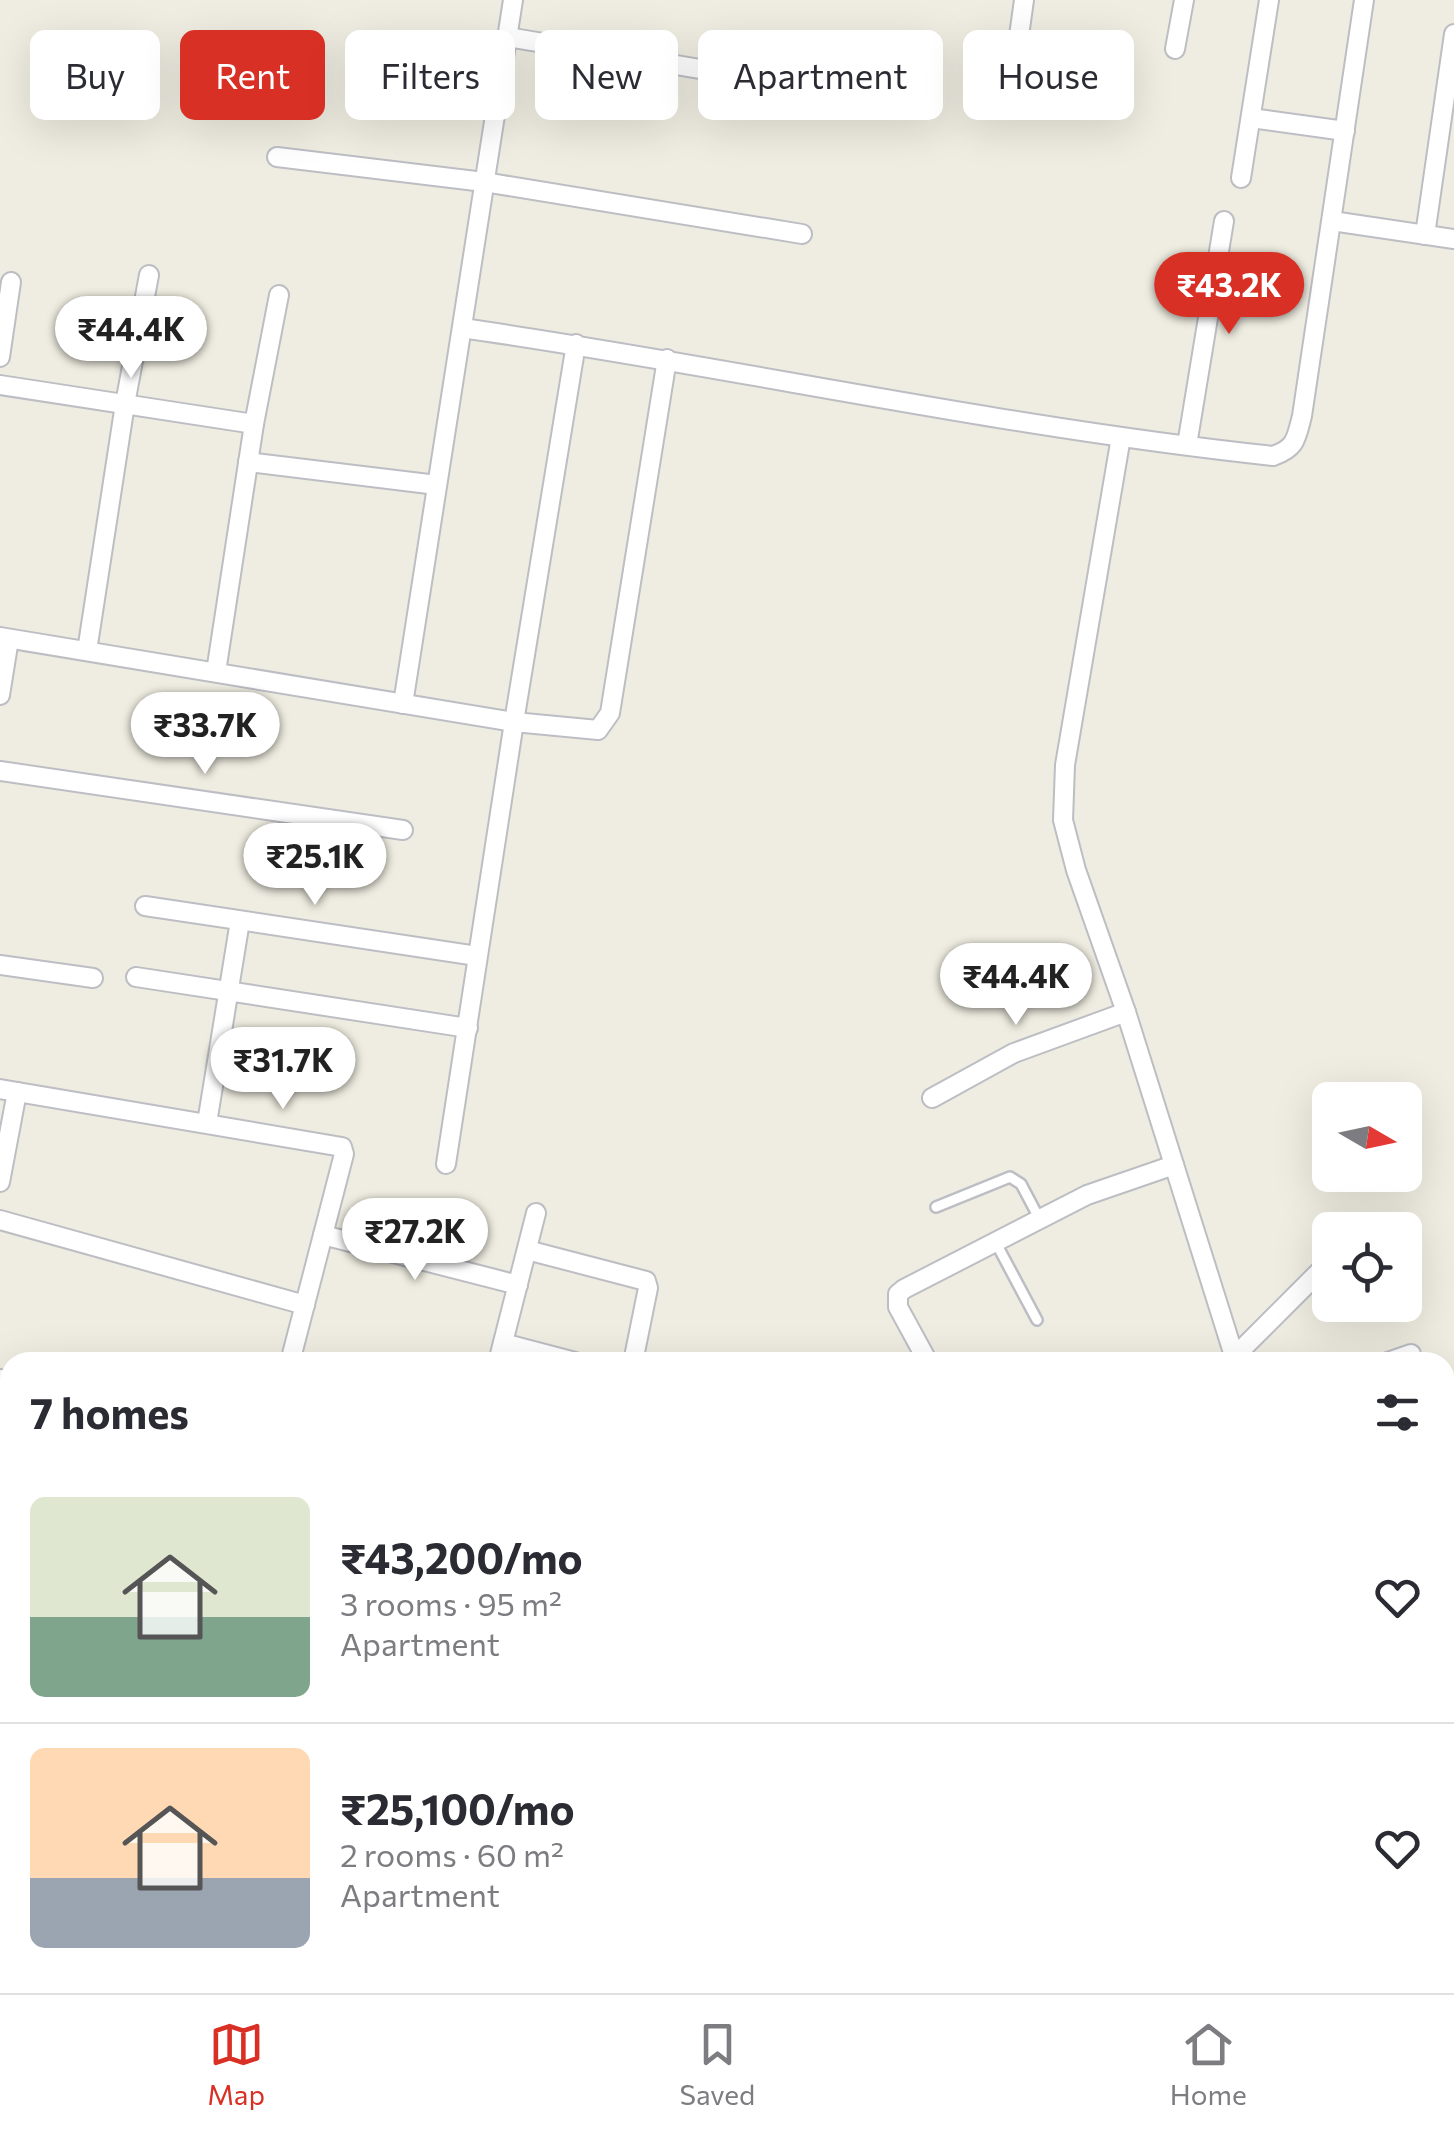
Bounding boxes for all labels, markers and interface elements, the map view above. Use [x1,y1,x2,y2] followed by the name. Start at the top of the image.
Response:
[30,30,160,120] chip: Buy
[180,30,325,120] chip: Rent
[345,30,515,120] chip: Filters
[535,30,678,120] chip: New
[698,30,943,120] chip: Apartment
[963,30,1134,120] chip: House
[1148,252,1310,337] pin: ₹43.2K
[1176,264,1282,304] text: ₹43.2K
[50,296,212,381] pin: ₹44.4K
[77,308,185,348] text: ₹44.4K
[124,692,286,777] pin: ₹33.7K
[153,704,257,744] text: ₹33.7K
[234,823,396,908] pin: ₹25.1K
[265,835,365,875] text: ₹25.1K
[935,943,1097,1028] pin: ₹44.4K
[962,955,1070,995] text: ₹44.4K
[202,1027,364,1112] pin: ₹31.7K
[233,1039,334,1079] text: ₹31.7K
[1312,1082,1422,1192] north arrow
[1312,1082,1422,1322] map controls
[334,1198,496,1283] pin: ₹27.2K
[364,1210,466,1250] text: ₹27.2K
[1312,1212,1422,1322] button: locate
[1370,1385,1425,1440] icon: filters
[30,1386,189,1438] text: 7 homes
[340,1531,583,1583] text: ₹43,200/mo
[110,1537,230,1657] icon: home
[1370,1570,1425,1625] icon: heart
[340,1583,562,1623] text: 3 rooms · 95 m²
[340,1623,500,1663] text: Apartment
[340,1782,575,1834] text: ₹25,100/mo
[110,1788,230,1908] icon: home
[1370,1821,1425,1876] icon: heart
[340,1834,564,1874] text: 2 rooms · 60 m²
[340,1874,500,1914] text: Apartment
[207,2017,265,2111] tab: Map
[680,2017,755,2111] tab: Saved
[1170,2017,1247,2111] tab: Home

